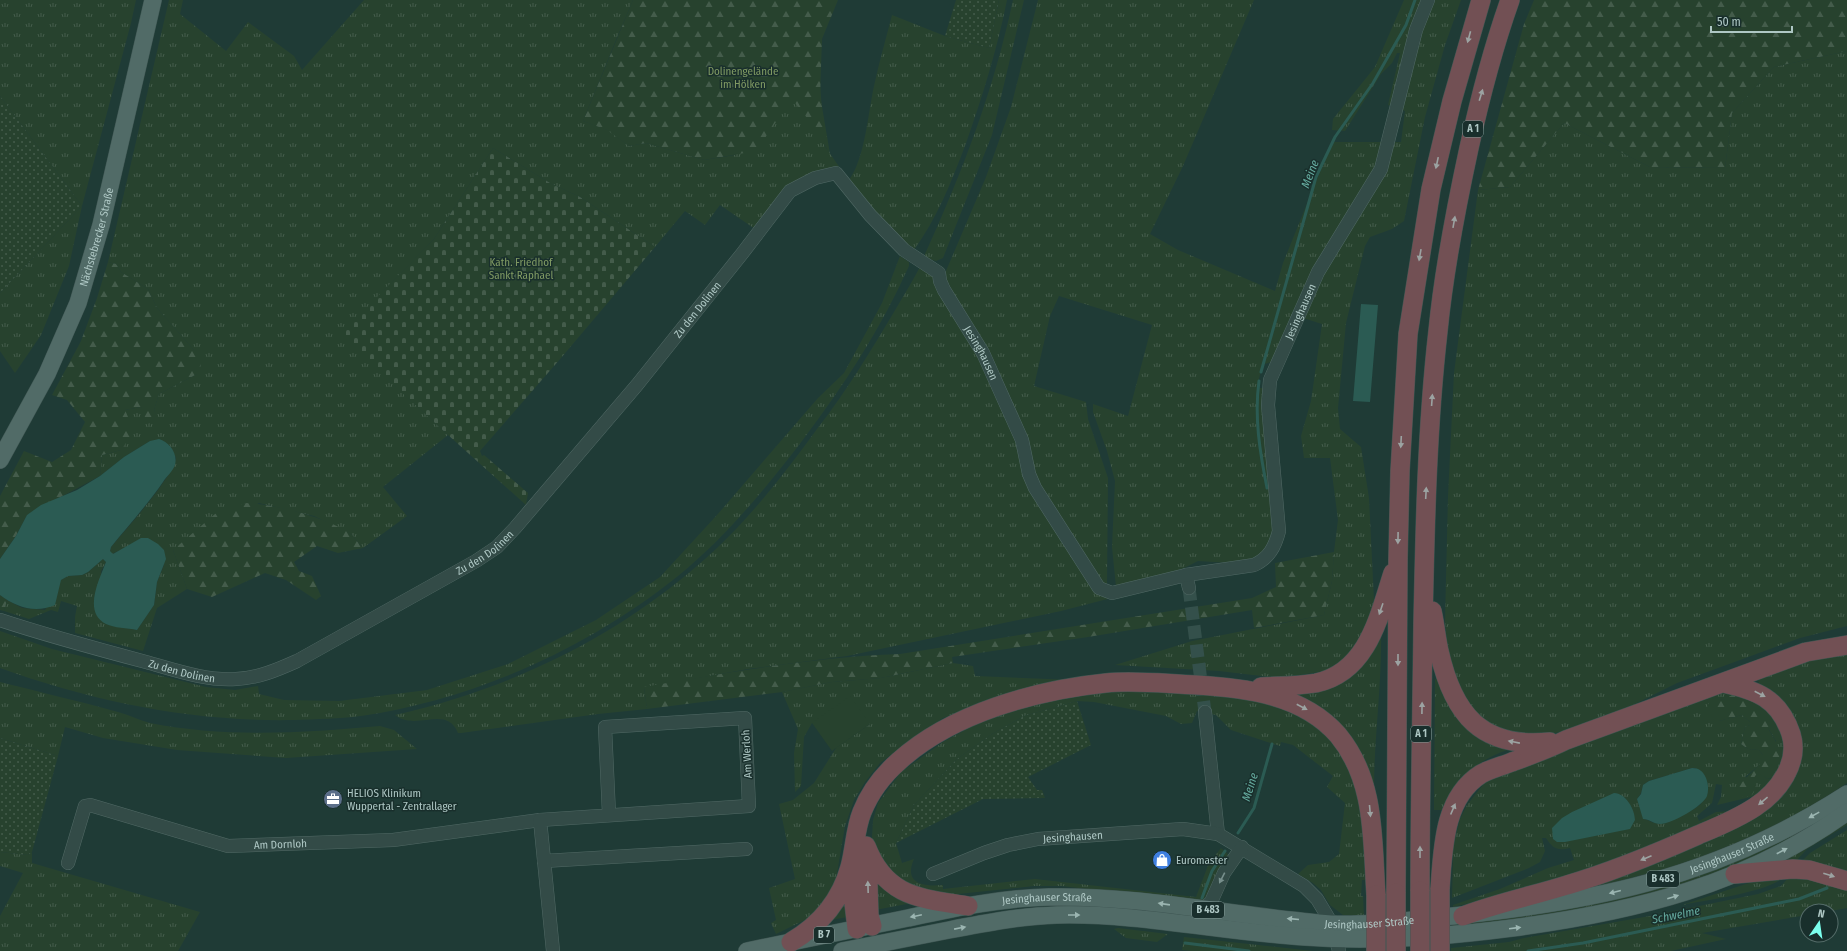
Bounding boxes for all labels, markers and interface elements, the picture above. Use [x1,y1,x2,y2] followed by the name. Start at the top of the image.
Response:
[1711,8,1792,34] scale bar
[1717,15,1741,29] text: 50 m
[1466,32,1472,44] one-way arrow
[708,65,778,91] park label: Dolinengelände im Hölken
[1478,89,1484,101] one-way arrow
[1463,121,1483,137] road number: A 1
[1433,157,1439,169] one-way arrow
[1298,158,1322,190] water label: Meine
[77,186,116,288] street label: Nächstebrecker Straße
[1451,216,1457,228] one-way arrow
[1417,249,1423,261] one-way arrow
[489,256,553,282] park label: Kath. Friedhof Sankt Raphael
[671,279,724,340] street label: Zu den Dolinen
[1282,282,1318,342] street label: Jesinghausen
[961,323,1001,382] street label: Jesinghausen
[1428,394,1435,406] one-way arrow
[1398,436,1405,448] one-way arrow
[1423,487,1430,499] one-way arrow
[454,527,516,577] street label: Zu den Dolinen
[1395,532,1402,544] one-way arrow
[1378,603,1384,615] one-way arrow
[1395,654,1401,667] one-way arrow
[147,657,216,685] street label: Zu den Dolinen
[1754,691,1765,697] one-way arrow
[1418,702,1425,714] one-way arrow
[1296,704,1308,710] one-way arrow
[1411,726,1431,742] road number: A 1
[739,729,755,779] street label: Am Werloh
[1507,739,1520,745] one-way arrow
[1239,771,1261,803] water label: Meine
[347,787,457,813] place label: HELIOS Klinikum Wuppertal - Zentrallager
[322,788,344,810] office icon: HELIOS Klinikum Wuppertal - Zentrallager
[1757,797,1768,806] one-way arrow
[1450,804,1456,815] one-way arrow
[1367,805,1373,817] one-way arrow
[1808,811,1820,818] one-way arrow
[1043,828,1103,845] street label: Jesinghausen
[1688,830,1776,876] street label: Jesinghauser Straße
[254,837,307,852] street label: Am Dornloh
[1417,845,1423,858] one-way arrow
[1777,848,1788,855] one-way arrow
[1151,849,1173,871] shop icon: Euromaster
[1176,854,1227,867] place label: Euromaster
[1641,855,1652,861] one-way arrow
[1647,871,1679,887] road number: B 483
[1219,872,1225,884] one-way arrow
[1823,872,1835,878] one-way arrow
[865,880,871,893] one-way arrow
[1609,889,1621,895] one-way arrow
[1001,890,1092,907] street label: Jesinghauser Straße
[1667,894,1679,900] one-way arrow
[1158,901,1170,907] one-way arrow
[1192,902,1224,918] road number: B 483
[1650,903,1702,927] water label: Schwelme
[1799,903,1839,943] north arrow
[1816,907,1826,921] text: N
[1068,912,1081,918] one-way arrow
[1324,913,1415,931] street label: Jesinghauser Straße
[910,914,922,920] one-way arrow
[1287,916,1299,923] one-way arrow
[1509,924,1521,931] one-way arrow
[954,925,966,931] one-way arrow
[814,927,834,943] road number: B 7

